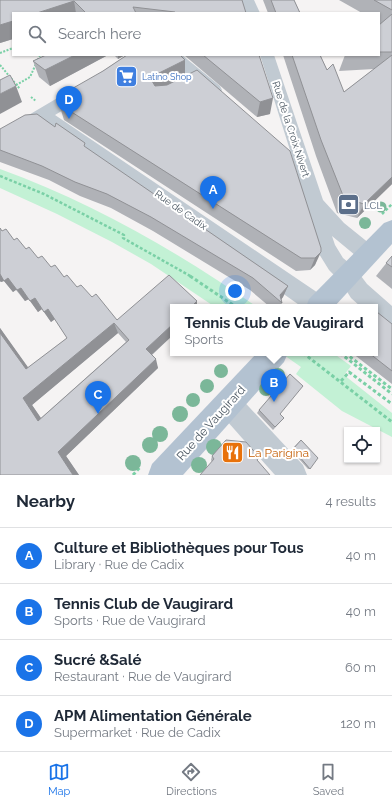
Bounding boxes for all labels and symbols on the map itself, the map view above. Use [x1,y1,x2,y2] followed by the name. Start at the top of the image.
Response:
[113,64,139,90] supermarket icon: Latino Shop
[142,72,192,82] place label: Latino Shop
[270,80,312,179] street label: Rue de la Croix Nivert
[56,86,82,119] pin: D
[200,176,226,209] pin: A
[153,188,209,232] street label: Rue de Cadix
[336,192,362,218] bank icon: LCL
[364,200,382,211] place label: LCL
[225,281,245,301] your location
[261,369,287,402] pin: B
[85,381,111,414] pin: C
[174,383,248,463] street label: Rue de Vaugirard
[220,440,246,466] restaurant icon: La Parigina
[248,446,309,460] place label: La Parigina

